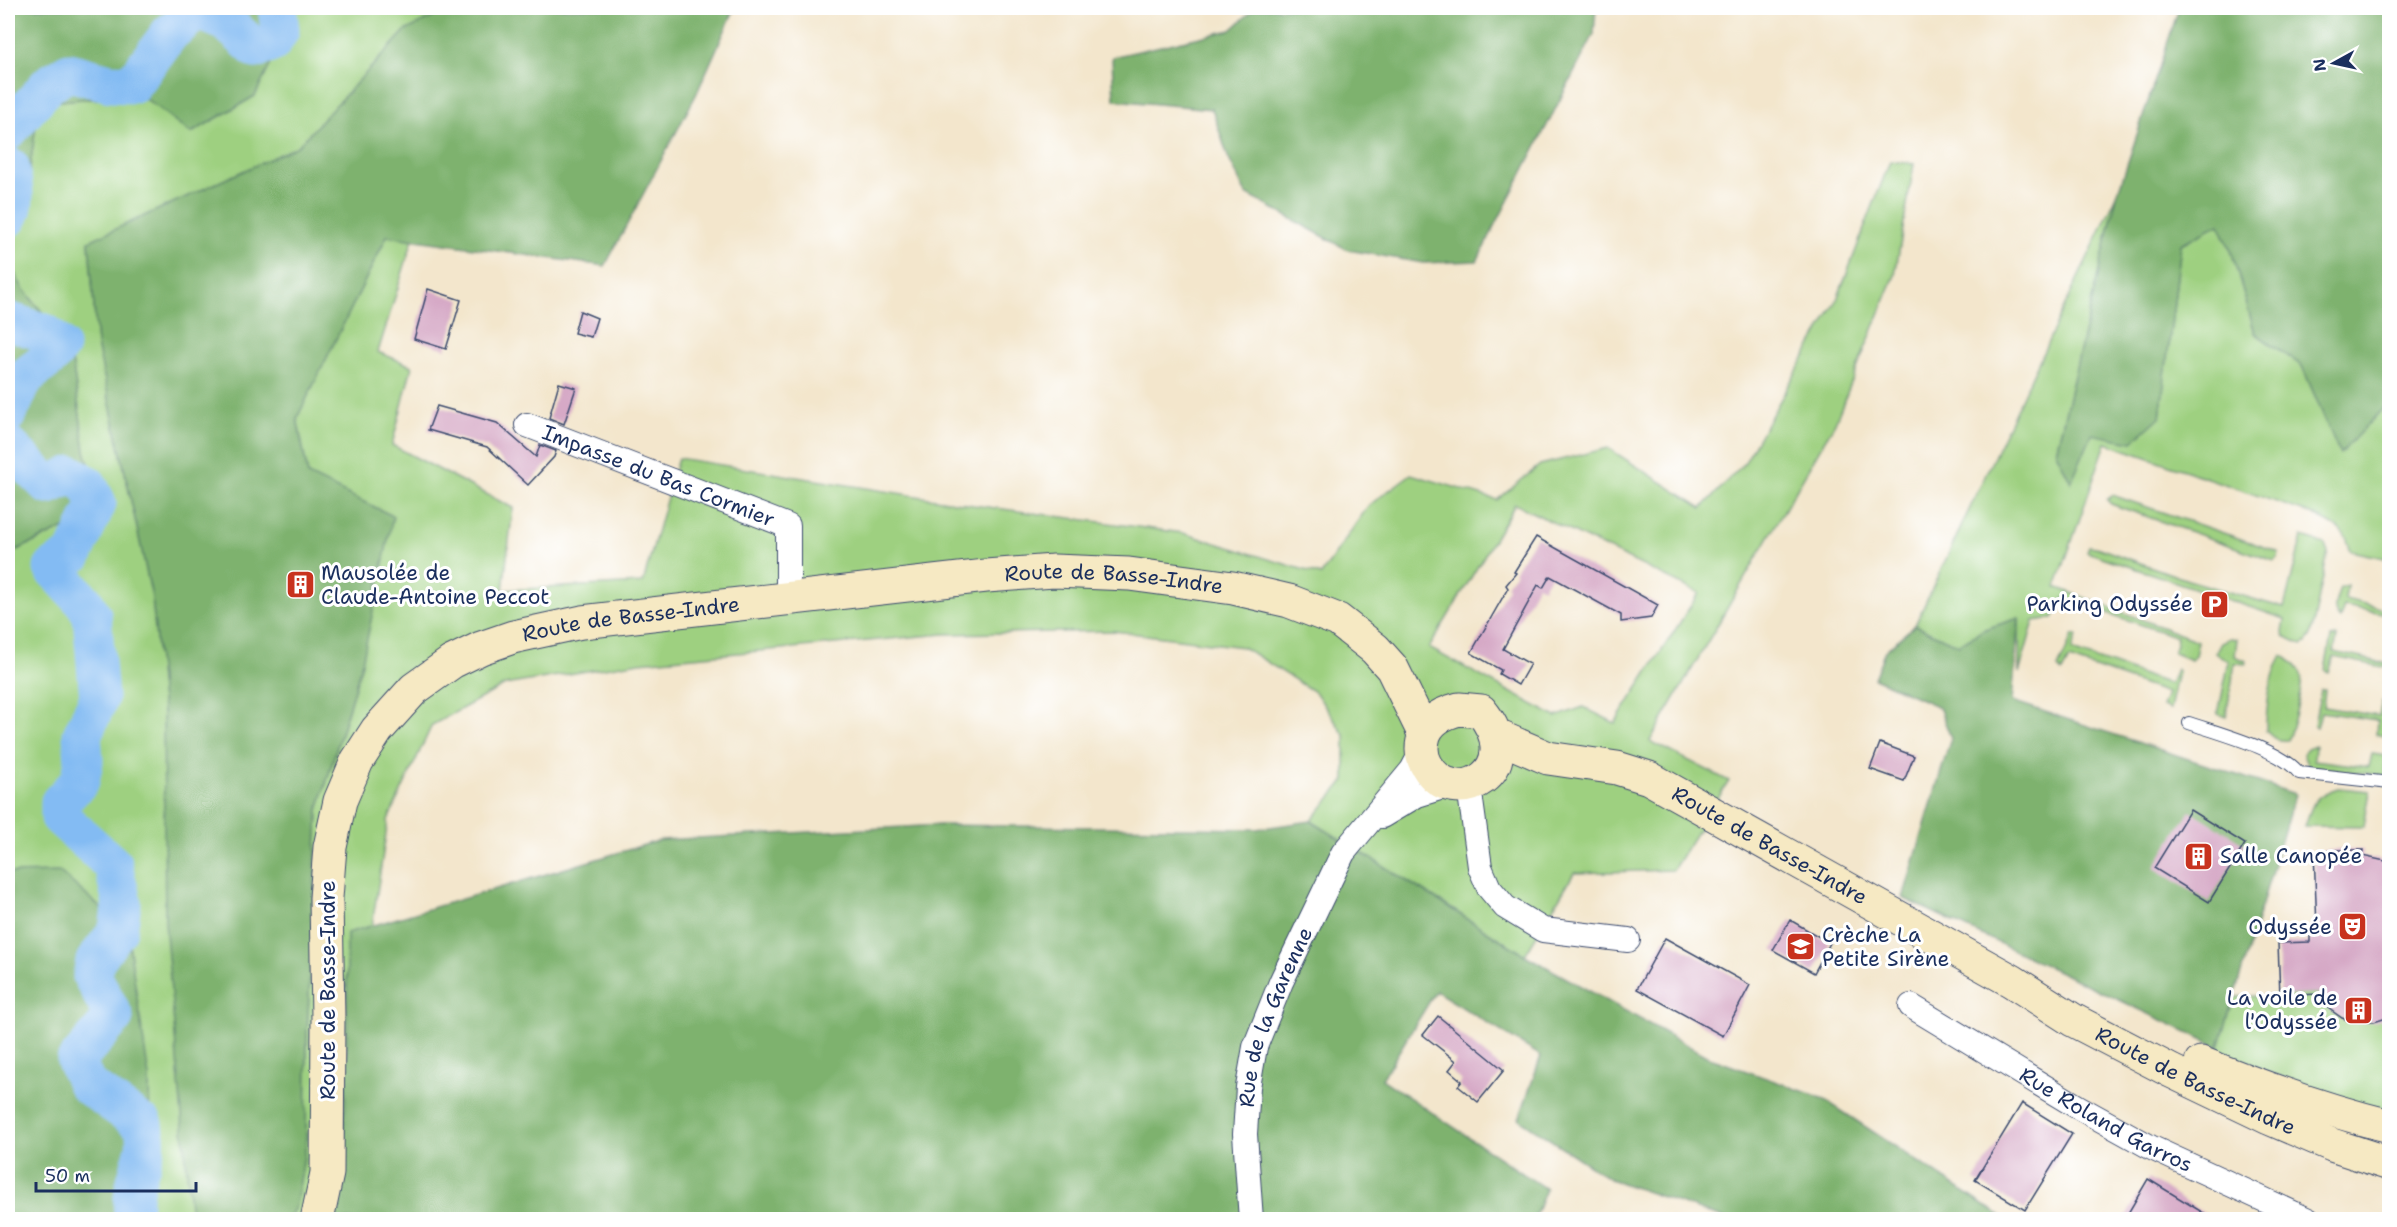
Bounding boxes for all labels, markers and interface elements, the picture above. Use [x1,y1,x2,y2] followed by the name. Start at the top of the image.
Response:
[2304,33,2364,93] north arrow
[2308,57,2331,73] text: N
[538,418,779,534] street label: Impasse du Bas Cormier
[1003,557,1225,601] street label: Route de Basse-Indre
[321,559,550,611] place label: Mausolée de Claude-Antoine Peccot
[284,569,316,601] building icon: Mausolée de Claude-Antoine Peccot
[2198,588,2230,620] parking icon: Parking Odyssée
[519,590,741,649] street label: Route de Basse-Indre
[2026,590,2193,618] place label: Parking Odyssée
[1667,780,1872,911] street label: Route de Basse-Indre
[2183,840,2215,872] building icon: Salle Canopée
[2220,842,2362,870] place label: Salle Canopée
[314,880,342,1100] street label: Route de Basse-Indre
[2337,911,2369,943] theatre icon: Odyssée
[2248,913,2332,941] place label: Odyssée
[1822,921,1950,973] place label: Crèche La Petite Sirène
[1233,923,1319,1108] street label: Rue de la Garenne
[1785,931,1817,963] school or university icon: Crèche La Petite Sirène
[2227,984,2338,1036] place label: La voile de l'Odyssée
[2343,994,2375,1026] building icon: La voile de l'Odyssée
[2091,1020,2300,1142] street label: Route de Basse-Indre
[2014,1061,2197,1179] street label: Rue Roland Garros
[36,1155,196,1193] scale bar
[45,1164,90,1188] text: 50 m

